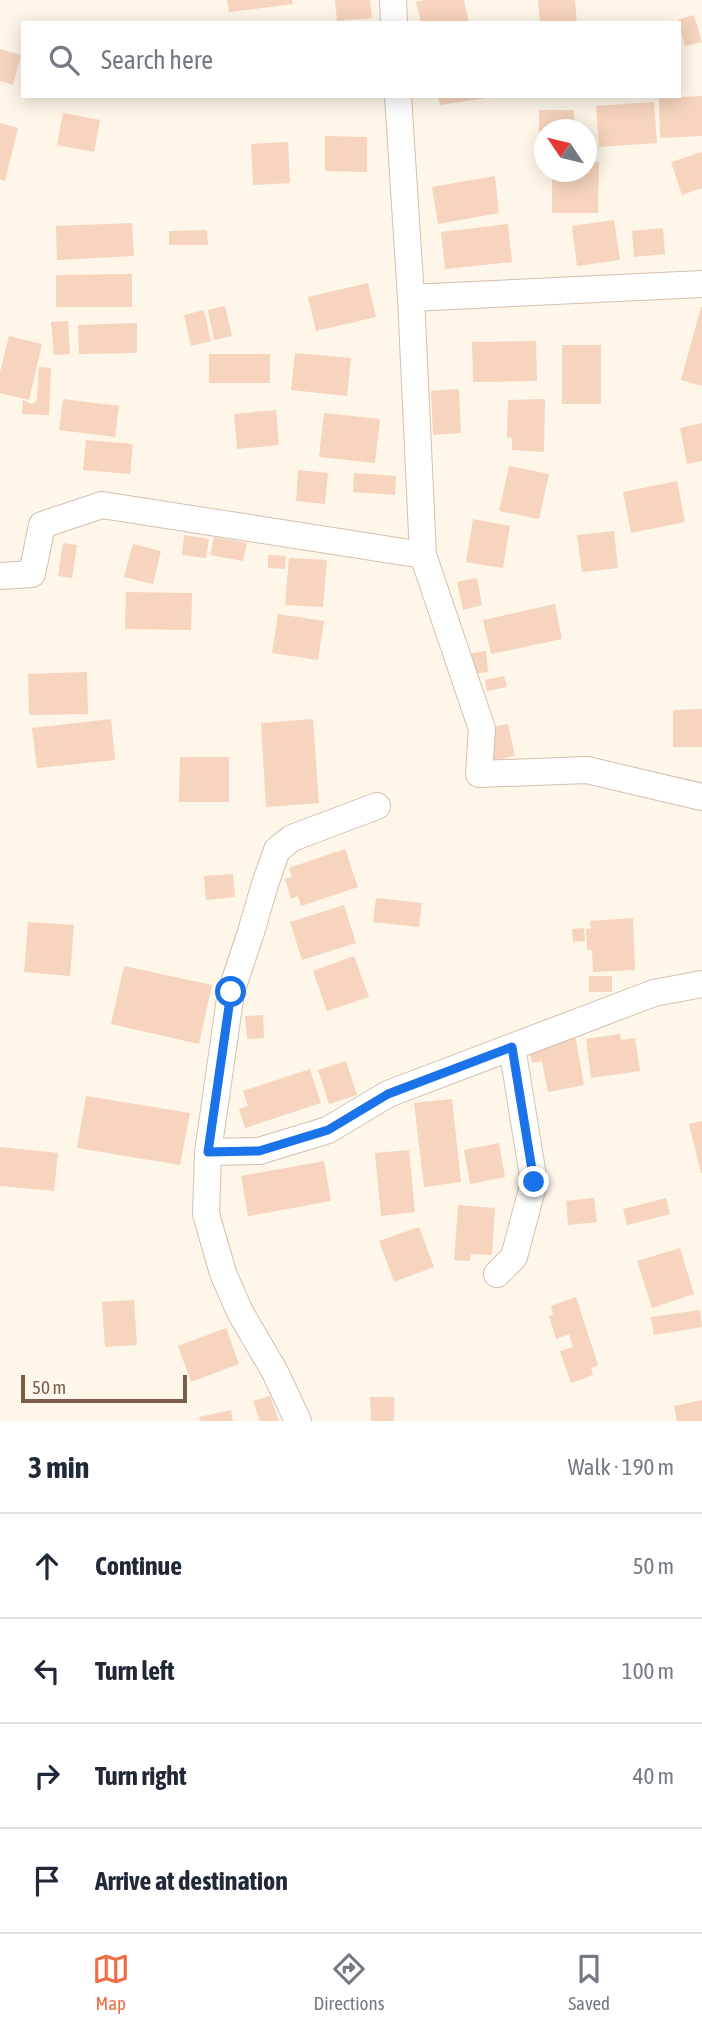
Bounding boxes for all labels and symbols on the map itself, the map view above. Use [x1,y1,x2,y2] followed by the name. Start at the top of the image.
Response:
[534,119,597,182] north arrow
[215,976,246,1007] route start
[518,1166,549,1197] route end
[21,1372,187,1404] scale bar

